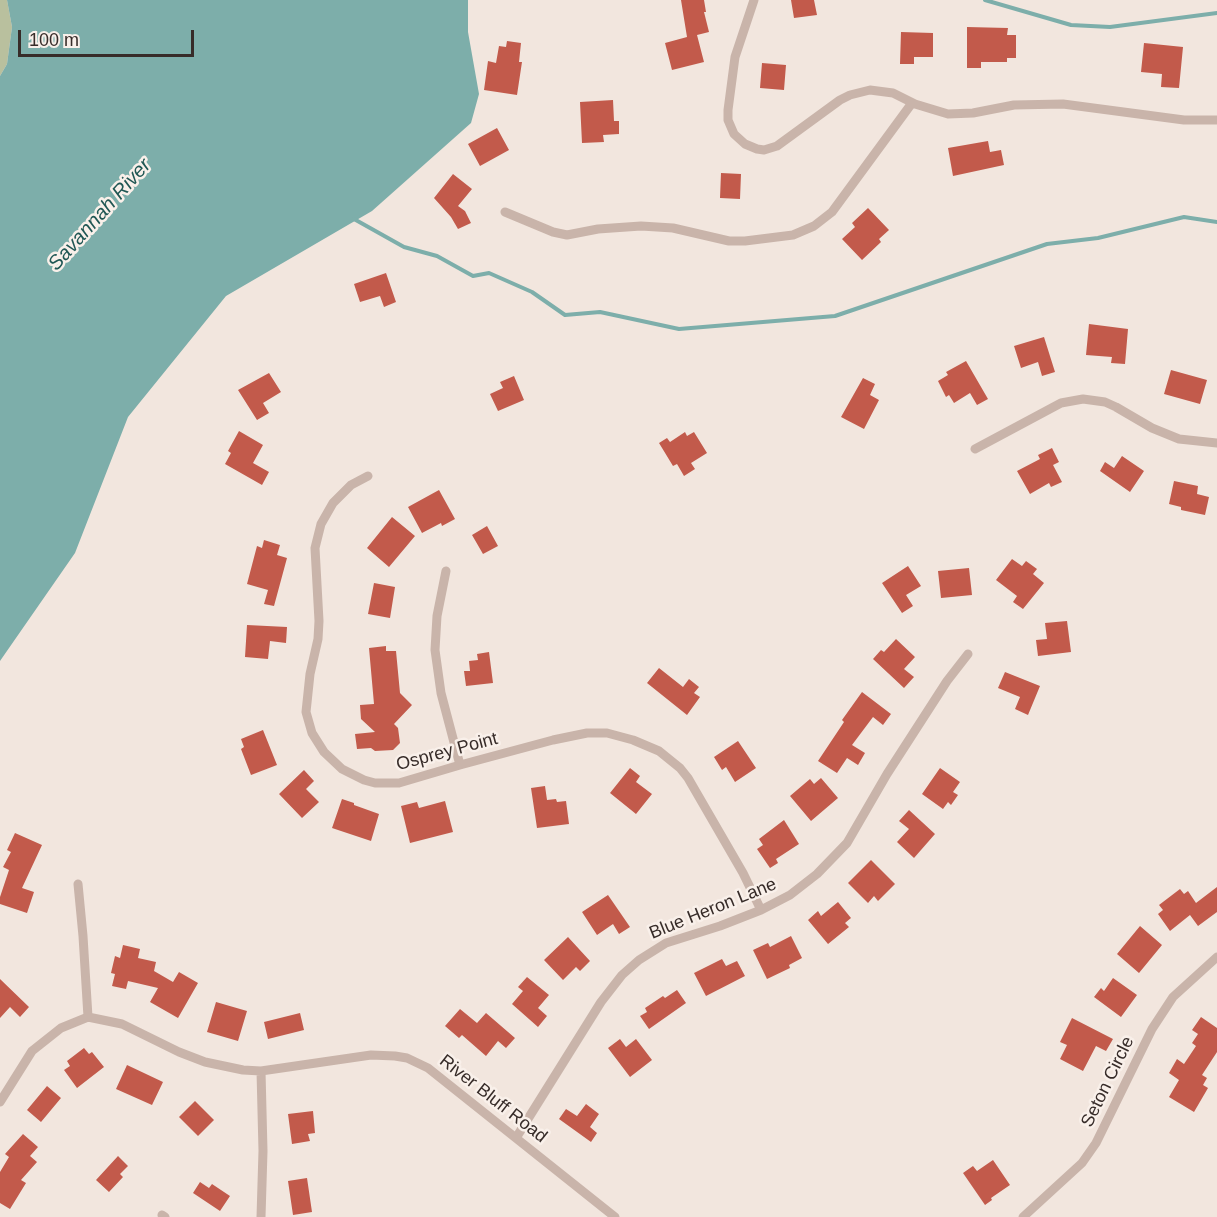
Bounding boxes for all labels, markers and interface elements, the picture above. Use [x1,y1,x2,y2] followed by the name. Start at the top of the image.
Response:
[21,18,196,56] scale bar
[29,30,79,50] text: 100 m
[43,154,157,276] water label: Savannah River
[394,728,500,776] street label: Osprey Point
[646,874,780,944] street label: Blue Heron Lane
[1077,1033,1139,1131] street label: Seton Circle
[435,1050,551,1148] street label: River Bluff Road

